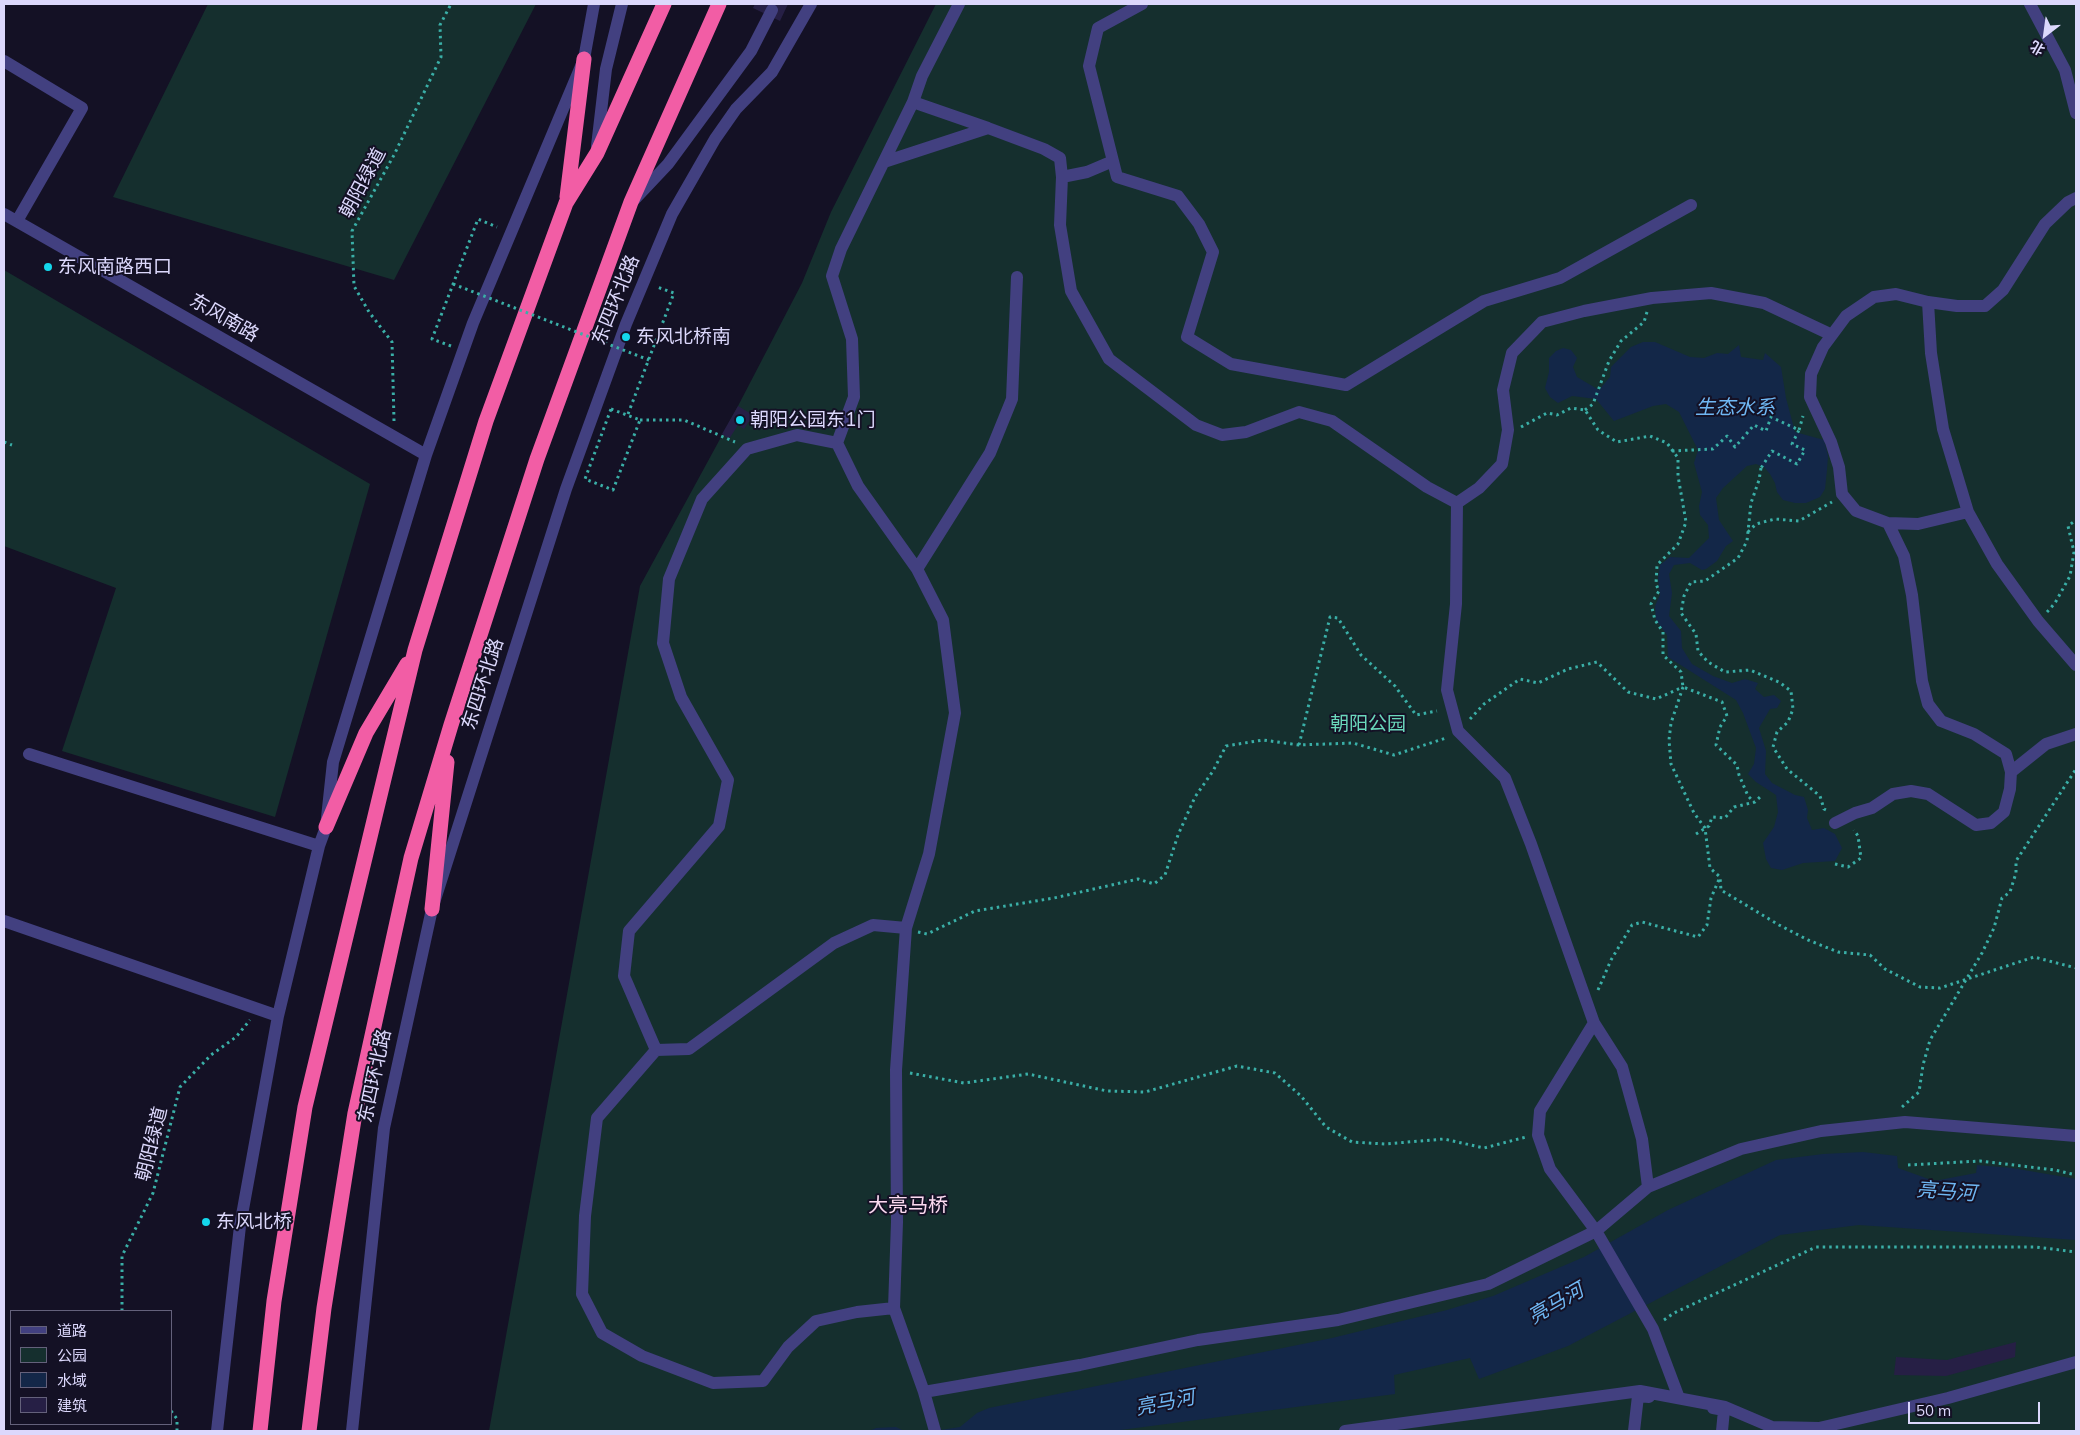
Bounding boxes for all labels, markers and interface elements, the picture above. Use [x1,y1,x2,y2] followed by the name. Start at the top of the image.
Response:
[2020,10,2070,60] north arrow
[2027,37,2048,59] text: 北
[335,144,391,222] street label: 朝阳绿道
[588,252,644,348] street label: 东四环北路
[58,256,172,278] place label: 东风南路西口
[42,261,54,273] marker: 东风南路西口
[185,289,263,347] street label: 东风南路
[636,326,731,348] place label: 东风北桥南
[620,331,632,343] marker: 东风北桥南
[1695,396,1775,420] water label: 生态水系
[750,409,875,431] place label: 朝阳公园东1门
[734,414,746,426] marker: 朝阳公园东1门
[457,635,509,733] street label: 东四环北路
[1330,713,1406,735] park label: 朝阳公园
[354,1027,396,1125] street label: 东四环北路
[132,1104,172,1184] street label: 朝阳绿道
[1915,1178,1977,1206] water label: 亮马河
[868,1194,948,1218] district label: 大亮马桥
[216,1211,292,1233] place label: 东风北桥
[200,1216,212,1228] marker: 东风北桥
[1524,1279,1588,1329] water label: 亮马河
[10,1310,172,1425] legend
[57,1321,87,1340] text: 道路
[57,1346,87,1365] text: 公园
[57,1371,87,1390] text: 水域
[1133,1385,1197,1421] water label: 亮马河
[1910,1392,2042,1424] scale bar
[57,1396,87,1415] text: 建筑
[1916,1401,1951,1420] text: 50 m

